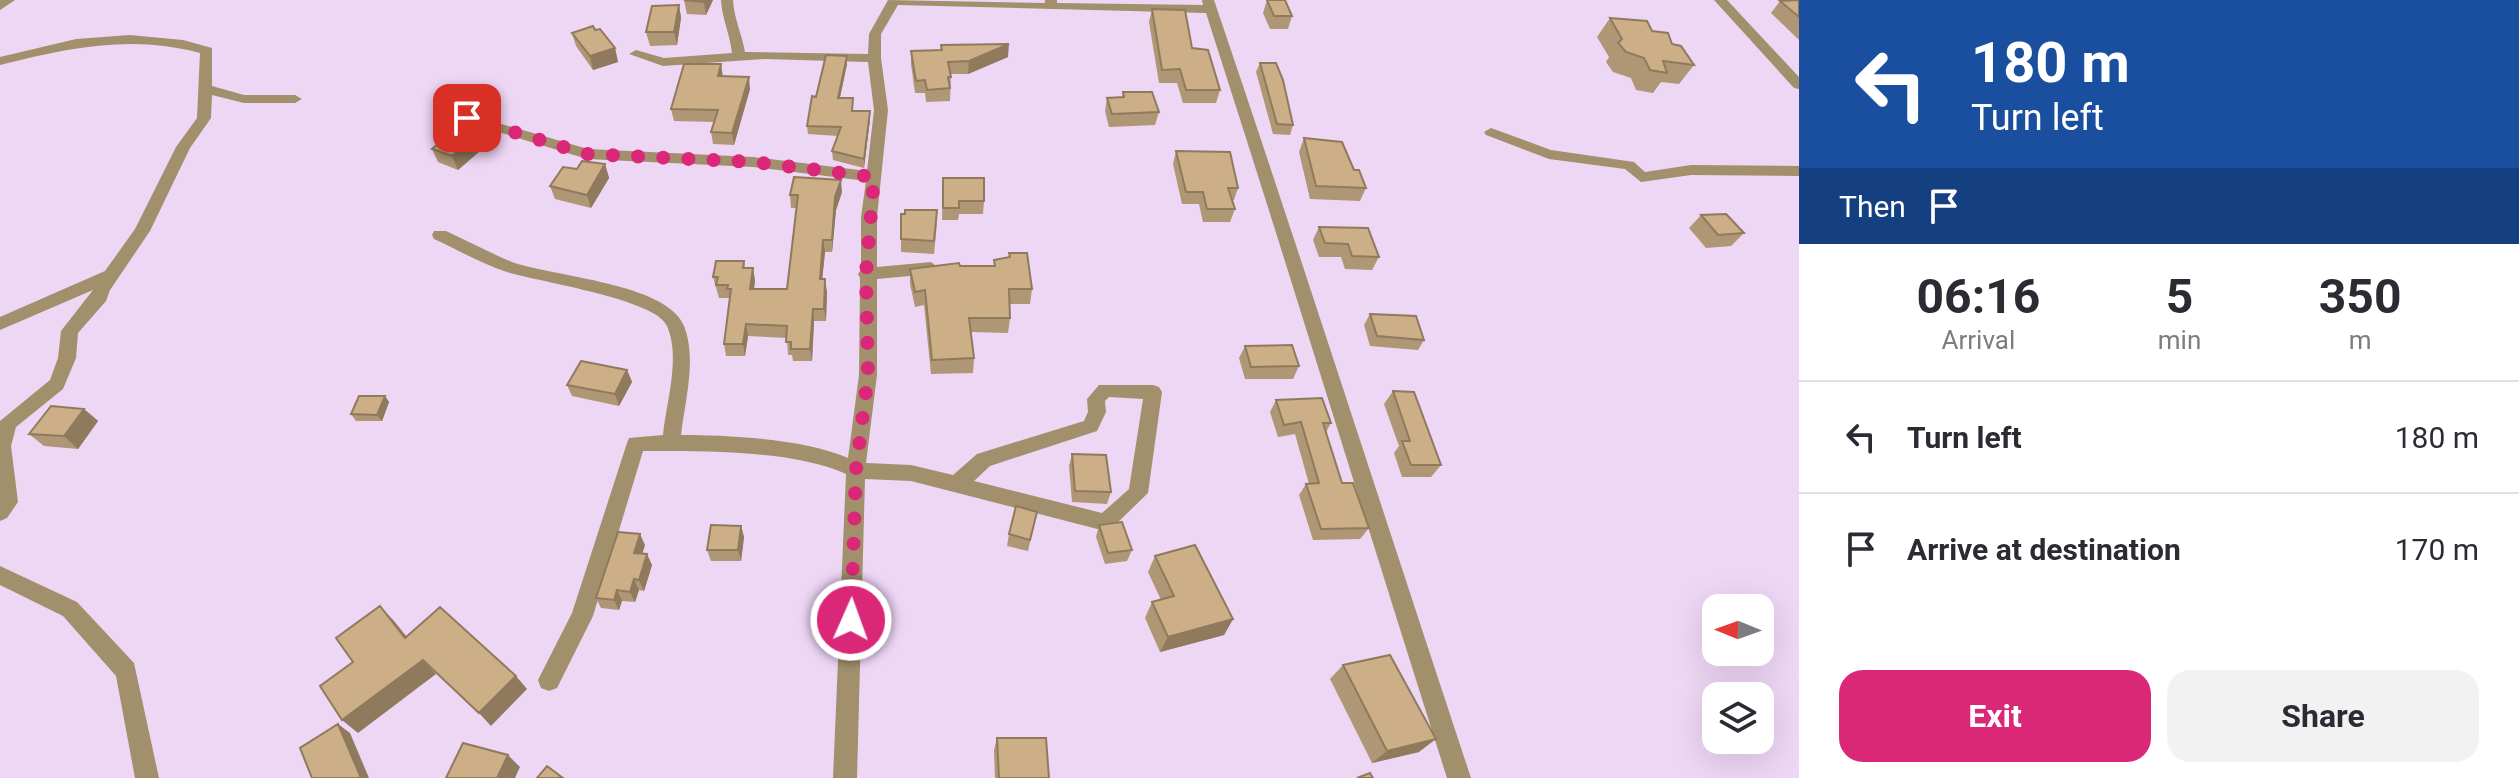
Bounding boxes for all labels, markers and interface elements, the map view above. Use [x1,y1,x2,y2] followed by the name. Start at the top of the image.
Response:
[1971,30,2130,96] text: 180 m
[1839,32,1943,136] icon: left
[433,84,501,152] pin
[445,96,489,140] icon: arrive
[1971,97,2104,139] text: Turn left
[1922,184,1966,228] icon: arrive
[1839,189,1906,224] text: Then
[1917,268,2040,325] text: 06:16
[2166,268,2193,325] text: 5
[2319,268,2401,325] text: 350
[1942,325,2015,355] text: Arrival
[2158,325,2201,355] text: min
[2349,325,2372,355] text: m
[1839,415,1883,459] icon: left
[1907,420,2022,455] text: Turn left
[2395,420,2479,455] text: 180 m
[1839,527,1883,571] icon: arrive
[1907,532,2181,567] text: Arrive at destination
[2395,532,2479,567] text: 170 m
[809,578,893,662] position arrow
[1702,594,1774,666] north arrow
[1702,594,1774,754] map controls
[1839,670,2151,762] button: Exit
[2167,670,2479,762] button: Share
[1702,682,1774,754] button: layers

